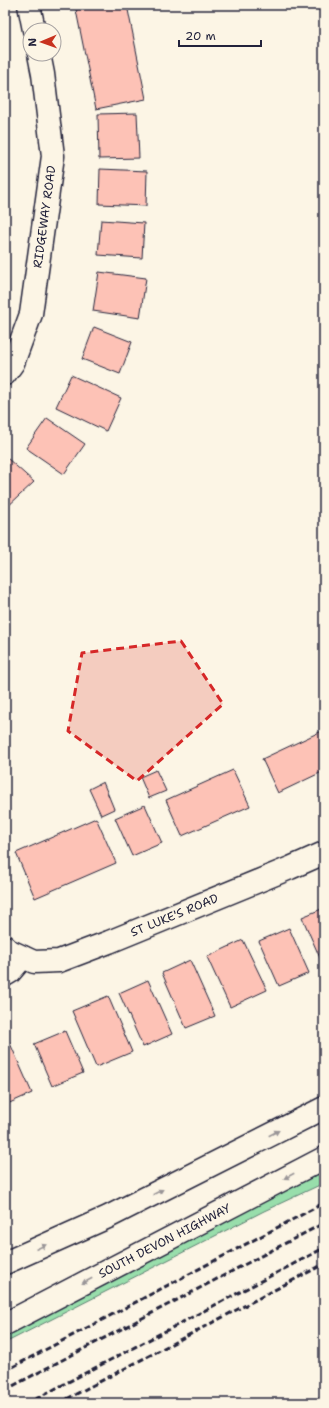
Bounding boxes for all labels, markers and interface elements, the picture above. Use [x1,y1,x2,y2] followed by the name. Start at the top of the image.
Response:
[22,22,62,62] north arrow
[179,22,261,48] scale bar
[185,28,216,44] text: 20 m
[25,37,40,47] text: N
[29,164,60,269] street label: RIDGEWAY ROAD
[128,890,221,940] street label: ST LUKE'S ROAD
[269,1130,280,1136] one-way arrow
[284,1173,295,1179] one-way arrow
[152,1188,164,1195] one-way arrow
[96,1200,234,1282] street label: SOUTH DEVON HIGHWAY
[35,1244,46,1250] one-way arrow
[81,1278,93,1284] one-way arrow

